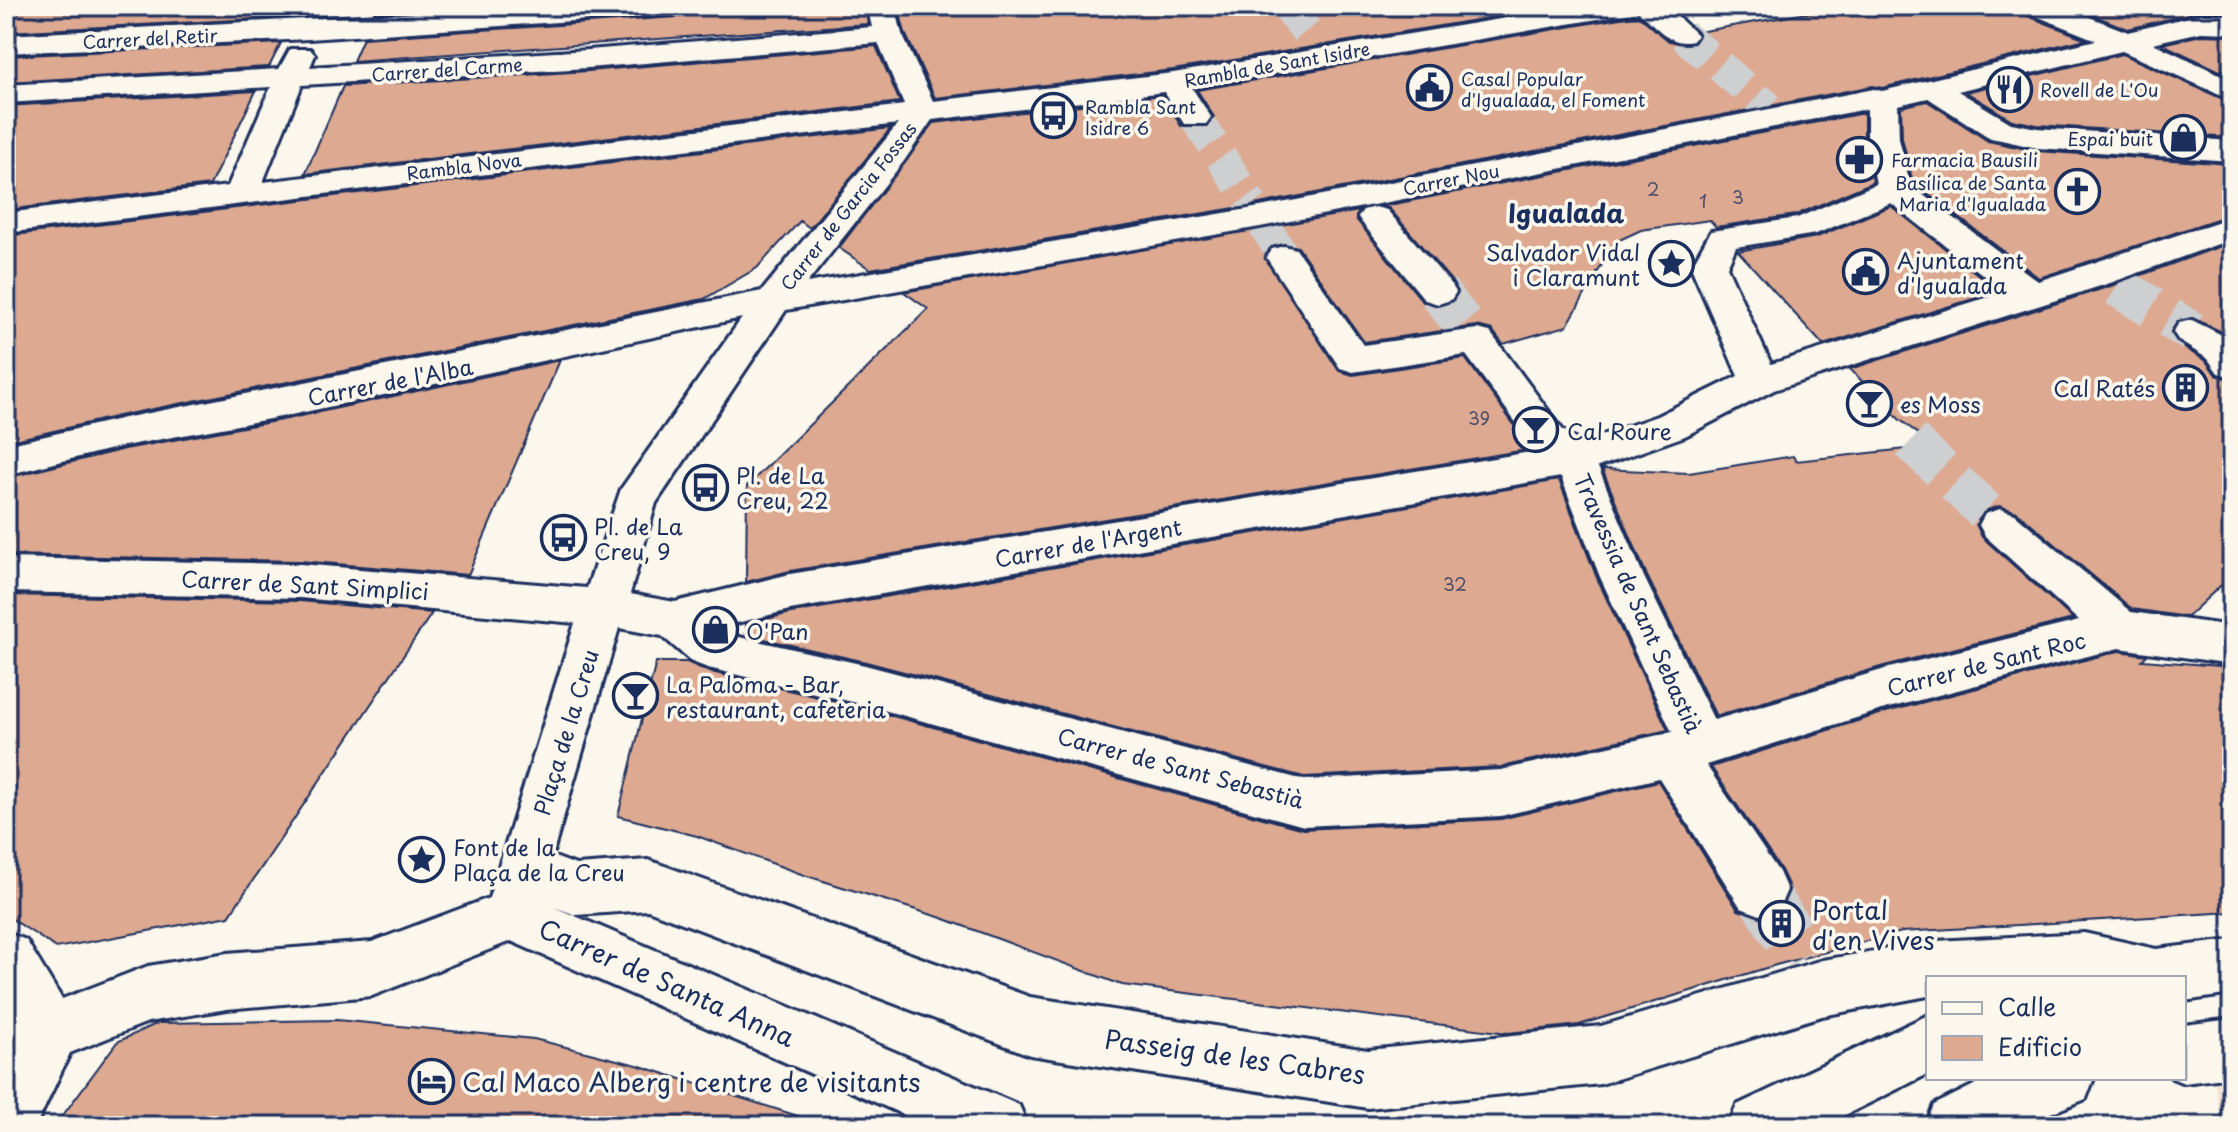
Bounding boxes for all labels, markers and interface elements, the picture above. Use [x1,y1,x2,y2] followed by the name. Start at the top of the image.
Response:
[82,21,219,55] street label: Carrer del Retir
[1182,34,1372,94] street label: Rambla de Sant Isidre
[371,50,523,88] street label: Carrer del Carme
[1406,64,1454,112] public building icon: Casal Popular d'Igualada, el Foment
[1461,65,1645,113] place label: Casal Popular d'Igualada, el Foment
[1985,65,2033,113] restaurant icon: Rovell de L'Ou
[2040,76,2159,103] place label: Rovell de L'Ou
[1030,92,1078,140] bus stop icon: Rambla Sant Isidre 6
[1085,93,1196,141] place label: Rambla Sant Isidre 6
[2160,114,2208,162] shop icon: Espai buit
[774,116,922,296] street label: Carrer de Garcia Fossas
[2067,125,2153,152] place label: Espai buit
[1836,135,1884,183] pharmacy icon: Farmacia Bausili
[405,146,523,186] street label: Rambla Nova
[1891,146,2038,173] place label: Farmacia Bausili
[1401,156,1501,202] street label: Carrer Nou
[2053,168,2101,216] church icon: Basílica de Santa Maria d'Igualada
[1895,169,2047,217] place label: Basílica de Santa Maria d'Igualada
[1647,175,1659,202] house number: 2
[1732,183,1744,210] house number: 3
[1699,187,1707,214] house number: 1
[1508,193,1624,232] district label: Igualada
[1486,235,1640,293] place label: Salvador Vidal i Claramunt
[1647,240,1695,288] place icon: Salvador Vidal i Claramunt
[1897,243,2024,301] place label: Ajuntament d'Igualada
[1842,248,1890,296] public building icon: Ajuntament d'Igualada
[304,349,476,413] street label: Carrer de l'Alba
[2162,363,2210,411] building icon: Cal Ratés
[2053,371,2155,404] place label: Cal Ratés
[1845,379,1893,427] bar icon: es Moss
[1900,387,1981,420] place label: es Moss
[1468,404,1490,431] house number: 39
[1512,406,1560,454] bar icon: Cal Roure
[1567,414,1672,447] place label: Cal Roure
[736,458,829,516] place label: Pl. de La Creu, 22
[681,463,729,511] bus stop icon: Pl. de La Creu, 22
[1567,468,1712,739] street label: Travessia de Sant Sebastià
[594,509,683,567] place label: Pl. de La Creu, 9
[992,509,1184,575] street label: Carrer de l'Argent
[539,514,587,562] bus stop icon: Pl. de La Creu, 9
[180,561,430,607] street label: Carrer de Sant Simplici
[1443,570,1467,597] house number: 32
[691,606,739,654] shop icon: O'Pan
[746,614,808,647] place label: O'Pan
[1883,622,2089,704] street label: Carrer de Sant Roc
[524,645,606,819] street label: Plaça de la Creu
[666,667,886,725] place label: La Paloma - Bar, restaurant, cafeteria
[611,672,659,720] bar icon: La Paloma - Bar, restaurant, cafeteria
[1054,718,1308,816] street label: Carrer de Sant Sebastià
[453,830,625,888] place label: Font de la Plaça de la Creu
[398,835,446,883] place icon: Font de la Plaça de la Creu
[1812,890,1935,959] place label: Portal d'en Vives
[1757,900,1805,948] building icon: Portal d'en Vives
[533,908,802,1056] street label: Carrer de Santa Anna
[1926,976,2186,1080] legend
[1998,988,2056,1024] text: Calle
[1102,1018,1368,1094] street label: Passeig de les Cabres
[1998,1028,2082,1064] text: Edificio
[407,1057,455,1105] hotel icon: Cal Maco Alberg i centre de visitants
[462,1062,921,1101] place label: Cal Maco Alberg i centre de visitants

